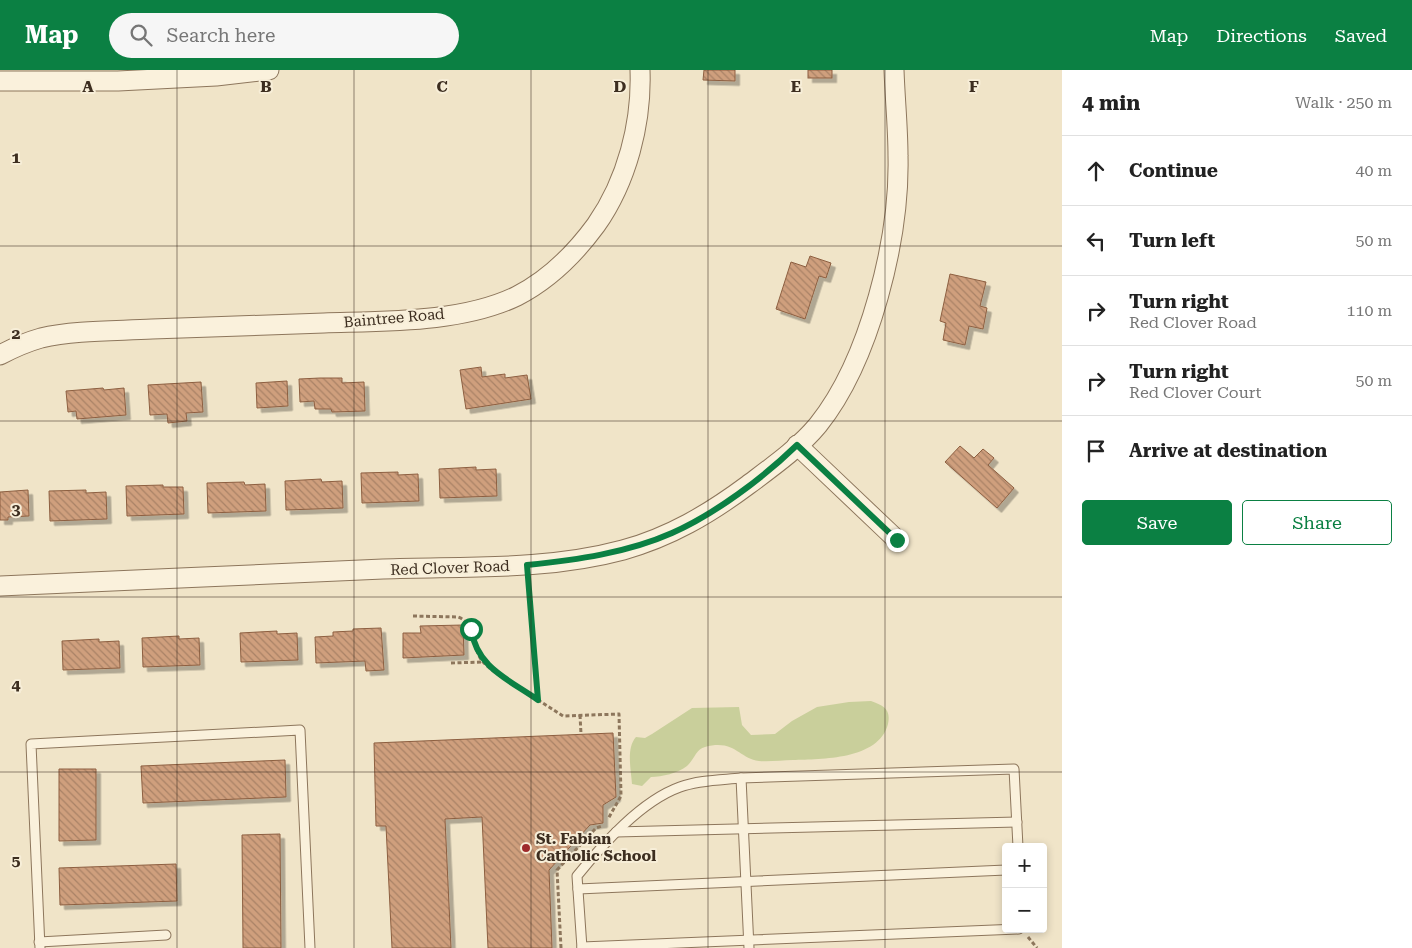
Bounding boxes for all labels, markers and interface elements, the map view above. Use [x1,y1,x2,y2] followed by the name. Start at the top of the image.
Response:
[109,13,459,58] search box
[25,21,79,49] text: Map
[127,21,155,49] icon: search
[167,24,275,47] text: Search here
[1150,25,1188,46] text: Map
[1216,25,1307,46] text: Directions
[1335,25,1387,46] text: Saved
[82,77,94,96] text: A
[260,77,272,96] text: B
[436,77,448,96] text: C
[614,77,627,96] text: D
[791,77,801,96] text: E
[969,77,979,96] text: F
[1082,91,1140,115] text: 4 min
[1295,93,1392,112] text: Walk · 250 m
[12,148,21,167] text: 1
[1082,157,1110,185] icon: ahead
[1129,159,1218,182] text: Continue
[1355,161,1392,180] text: 40 m
[1082,227,1110,255] icon: left
[1129,229,1215,252] text: Turn left
[1355,231,1392,250] text: 50 m
[1129,290,1229,313] text: Turn right
[1082,297,1110,325] icon: right
[1346,301,1392,320] text: 110 m
[343,305,446,331] street label: Baintree Road
[1129,313,1257,332] text: Red Clover Road
[12,324,21,343] text: 2
[1129,360,1229,383] text: Turn right
[1082,367,1110,395] icon: right
[1355,371,1392,390] text: 50 m
[1129,383,1261,402] text: Red Clover Court
[1082,437,1110,465] icon: arrive
[1129,439,1327,462] text: Arrive at destination
[12,500,21,519] text: 3
[1082,500,1232,545] button: Save
[1242,500,1392,545] button: Share
[886,529,909,552] route end
[390,557,510,579] street label: Red Clover Road
[460,618,483,641] route start
[12,675,21,694] text: 4
[536,830,656,865] place label: St. Fabian Catholic School
[520,842,532,854] marker: St. Fabian Catholic School
[1002,843,1047,933] map controls
[1002,843,1047,888] button: +
[12,851,21,870] text: 5
[1002,888,1047,933] button: −

